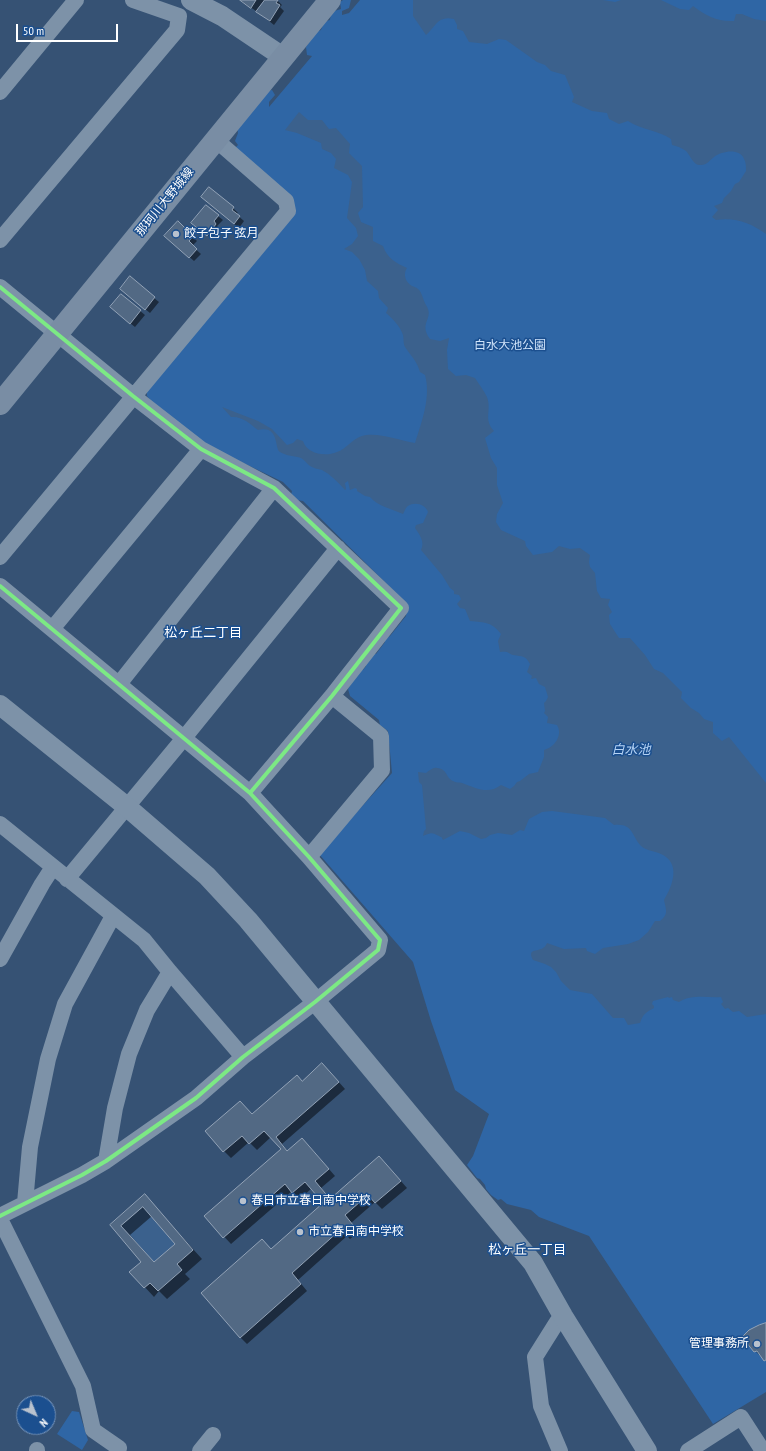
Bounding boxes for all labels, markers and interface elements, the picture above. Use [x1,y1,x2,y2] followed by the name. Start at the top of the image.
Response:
[18,16,120,42] scale bar
[23,23,44,38] text: 50 m
[133,165,197,239] street label: 那珂川大野城線
[184,227,259,241] place label: 餃子包子 弦月
[171,229,181,239] marker: 餃子包子 弦月
[474,339,546,353] park label: 白水大池公園
[164,625,242,641] district label: 松ヶ丘二丁目
[612,742,650,758] water label: 白水池
[251,1194,371,1208] place label: 春日市立春日南中学校
[238,1196,248,1206] marker: 春日市立春日南中学校
[308,1225,404,1239] place label: 市立春日南中学校
[295,1227,305,1237] marker: 市立春日南中学校
[488,1242,566,1258] district label: 松ヶ丘一丁目
[689,1337,749,1351] place label: 管理事務所
[752,1339,762,1349] marker: 管理事務所
[16,1395,56,1435] north arrow
[37,1416,51,1430] text: N

